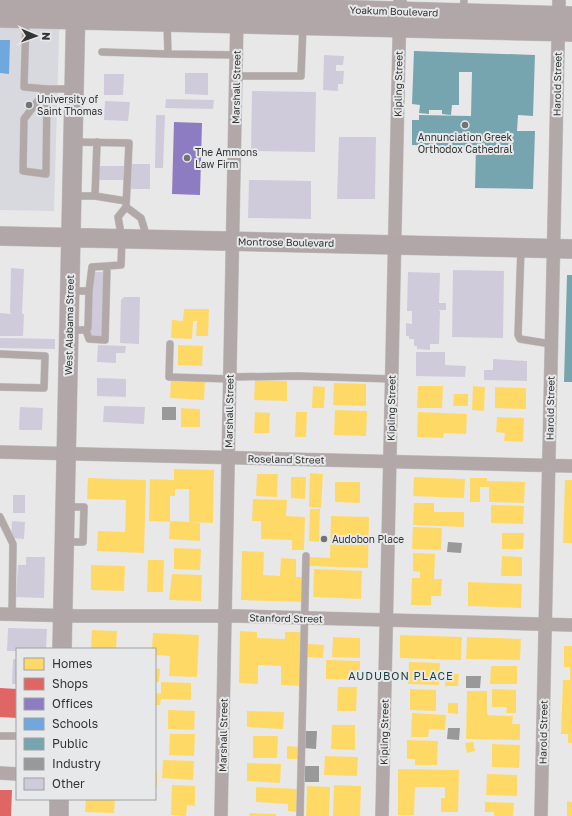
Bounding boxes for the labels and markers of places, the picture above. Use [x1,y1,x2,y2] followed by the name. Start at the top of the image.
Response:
[37,93,102,117] place label: University of Saint Thomas
[24,100,34,110] marker: University of Saint Thomas
[460,120,470,130] marker: Annunciation Greek Orthodox Cathedral
[418,131,513,155] place label: Annunciation Greek Orthodox Cathedral
[195,146,258,170] place label: The Ammons Law Firm
[182,153,192,163] marker: The Ammons Law Firm
[332,533,404,545] place label: Audobon Place
[319,534,329,544] marker: Audobon Place

